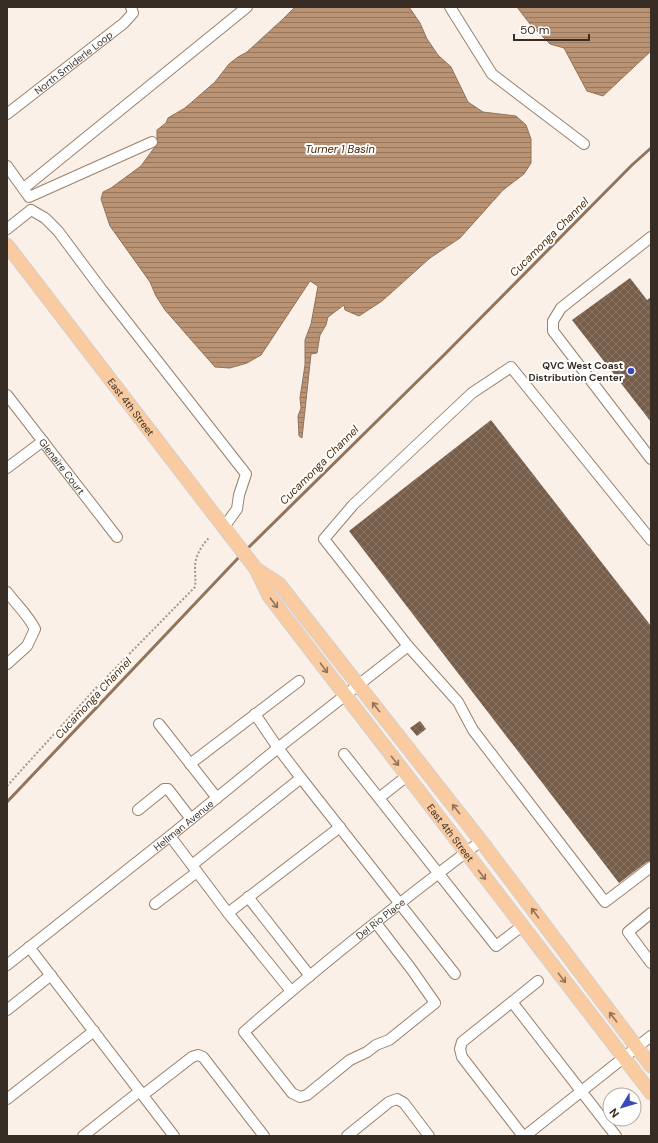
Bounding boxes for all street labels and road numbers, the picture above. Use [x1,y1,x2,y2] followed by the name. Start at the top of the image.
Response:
[32,28,115,97] street label: North Smiderle Loop
[105,375,158,438] street label: East 4th Street
[36,436,88,497] street label: Glenaire Court
[150,797,216,853] street label: Hellman Avenue
[425,801,477,864] street label: East 4th Street
[353,895,408,942] street label: Del Rio Place

